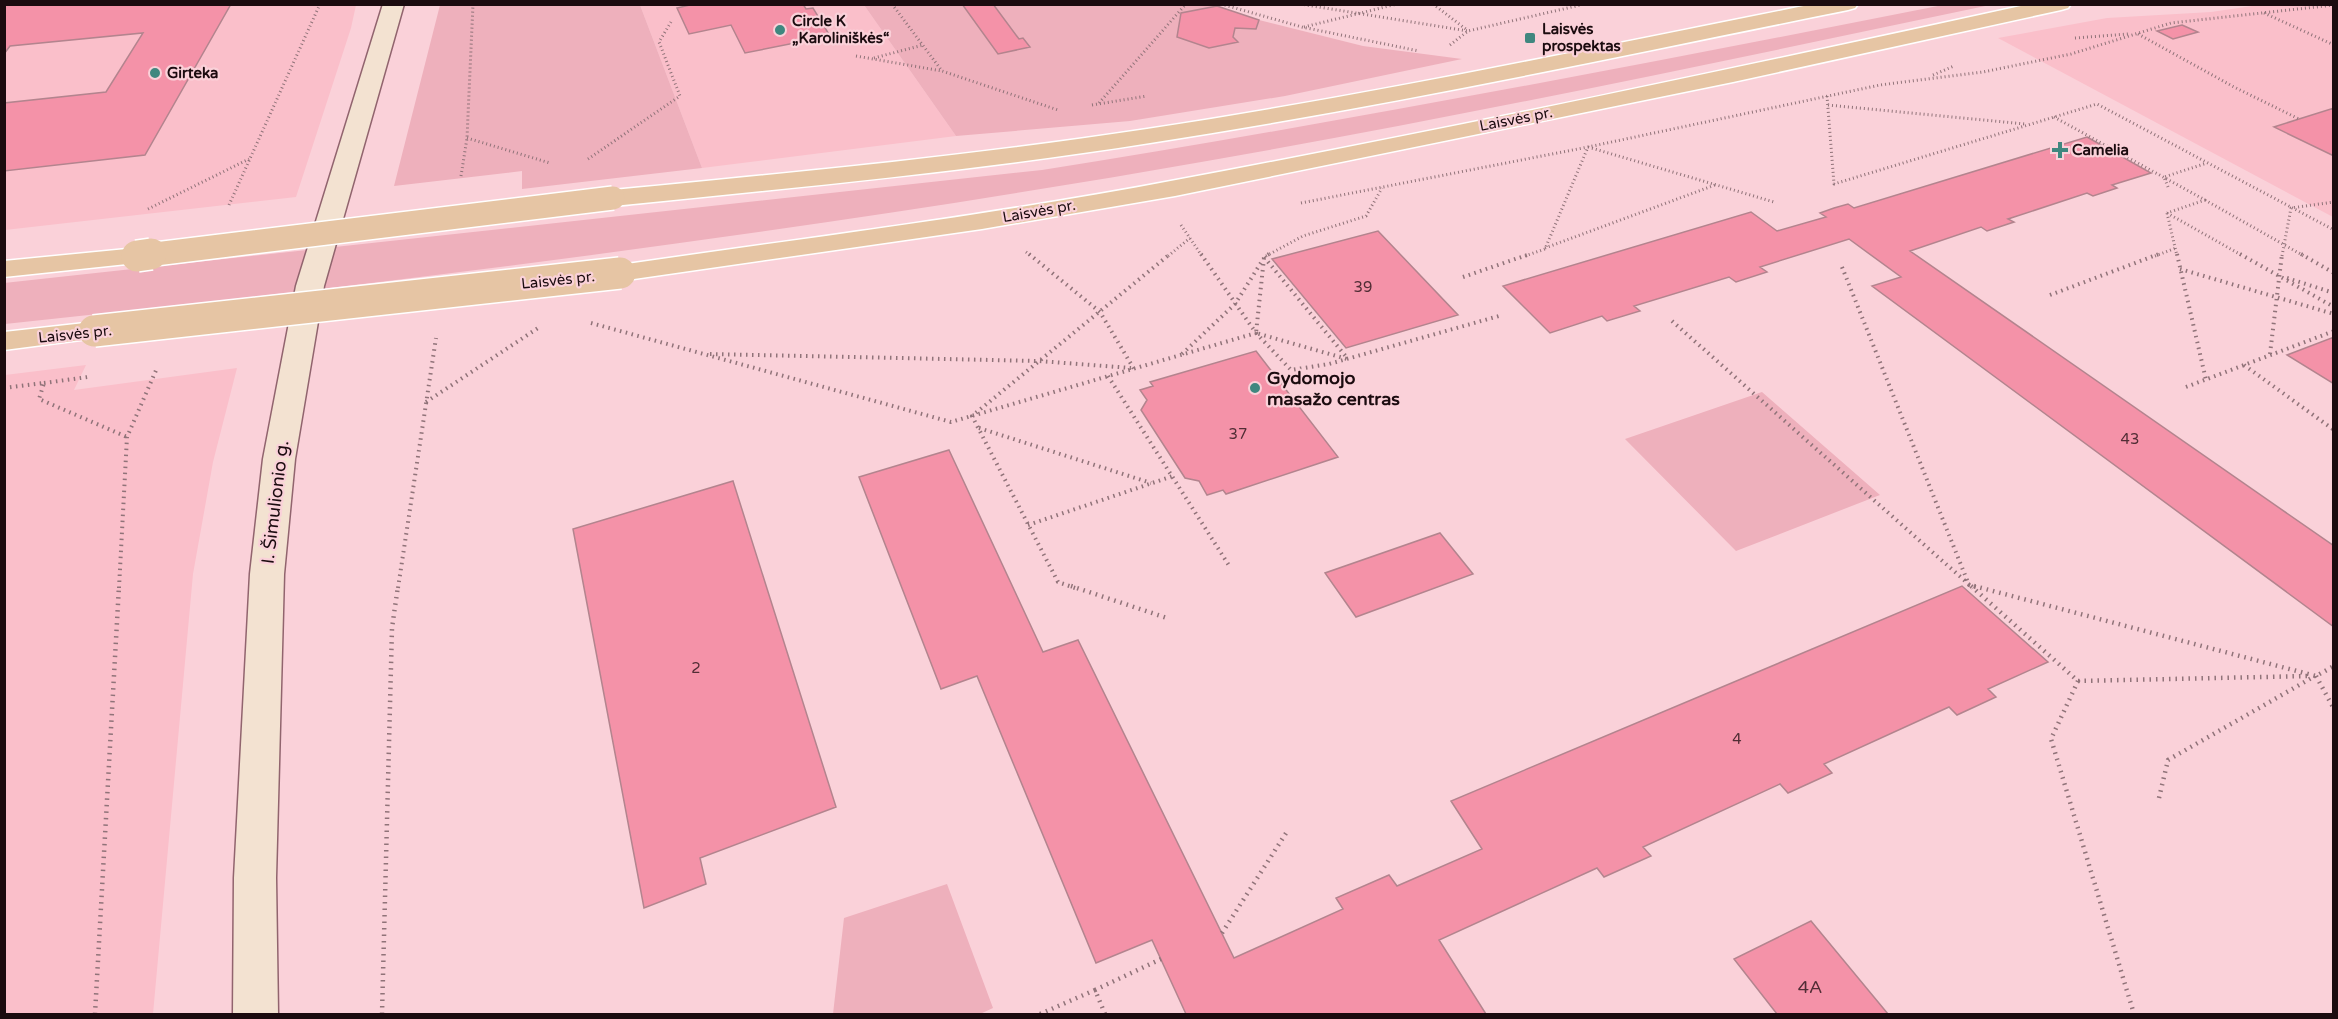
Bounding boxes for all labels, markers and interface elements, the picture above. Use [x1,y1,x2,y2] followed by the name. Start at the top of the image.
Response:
[792,12,890,47] place label: Circle K „Karoliniškės“
[1542,20,1621,56] place label: Laisvės prospektas
[773,23,787,37] marker: Circle K „Karoliniškės“
[1523,31,1537,45] marker: Laisvės prospektas
[167,64,218,82] place label: Girteka
[148,66,162,80] marker: Girteka
[1478,103,1554,135] street label: Laisvės pr.
[2072,141,2129,159] place label: Camelia
[2053,143,2067,157] marker: Camelia
[1001,196,1077,226] street label: Laisvės pr.
[520,267,596,293] street label: Laisvės pr.
[1354,278,1372,296] house number: 39
[37,321,113,347] street label: Laisvės pr.
[1267,367,1400,410] place label: Gydomojo masažo centras
[1248,381,1262,395] marker: Gydomojo masažo centras
[1229,425,1247,443] house number: 37
[2121,430,2139,448] house number: 43
[257,439,293,565] street label: I. Šimulionio g.
[691,659,701,677] house number: 2
[1732,730,1742,748] house number: 4
[1798,976,1822,998] house number: 4A

